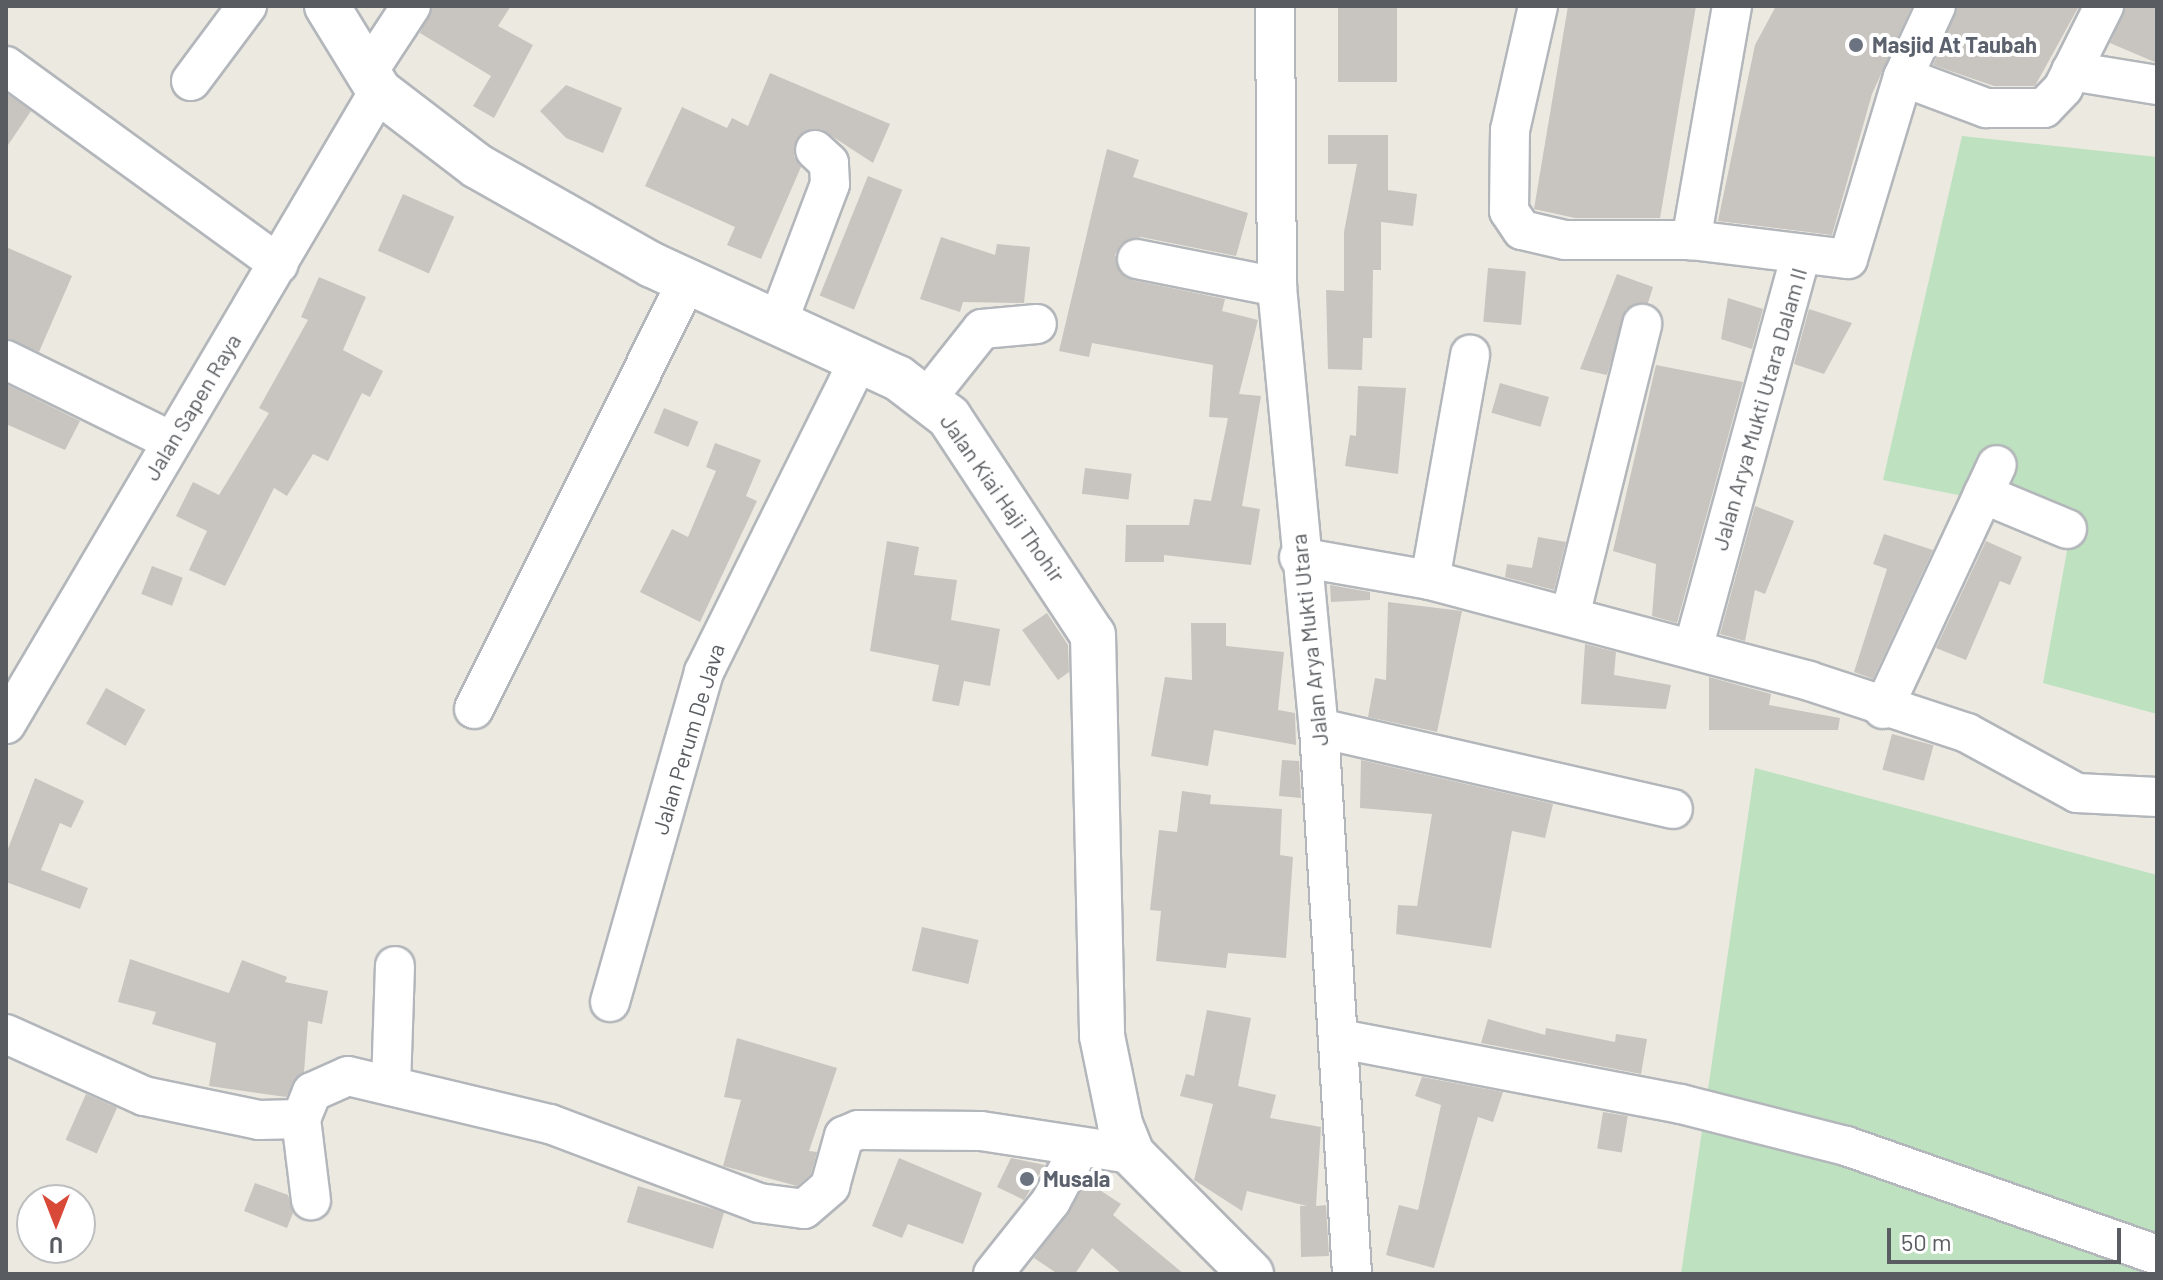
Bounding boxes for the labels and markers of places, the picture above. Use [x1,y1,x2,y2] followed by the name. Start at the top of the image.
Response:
[1872,32,2037,58] place label: Masjid At Taubah
[1847,36,1865,54] marker: Masjid At Taubah
[1043,1166,1110,1192] place label: Musala
[1018,1170,1036,1188] marker: Musala

